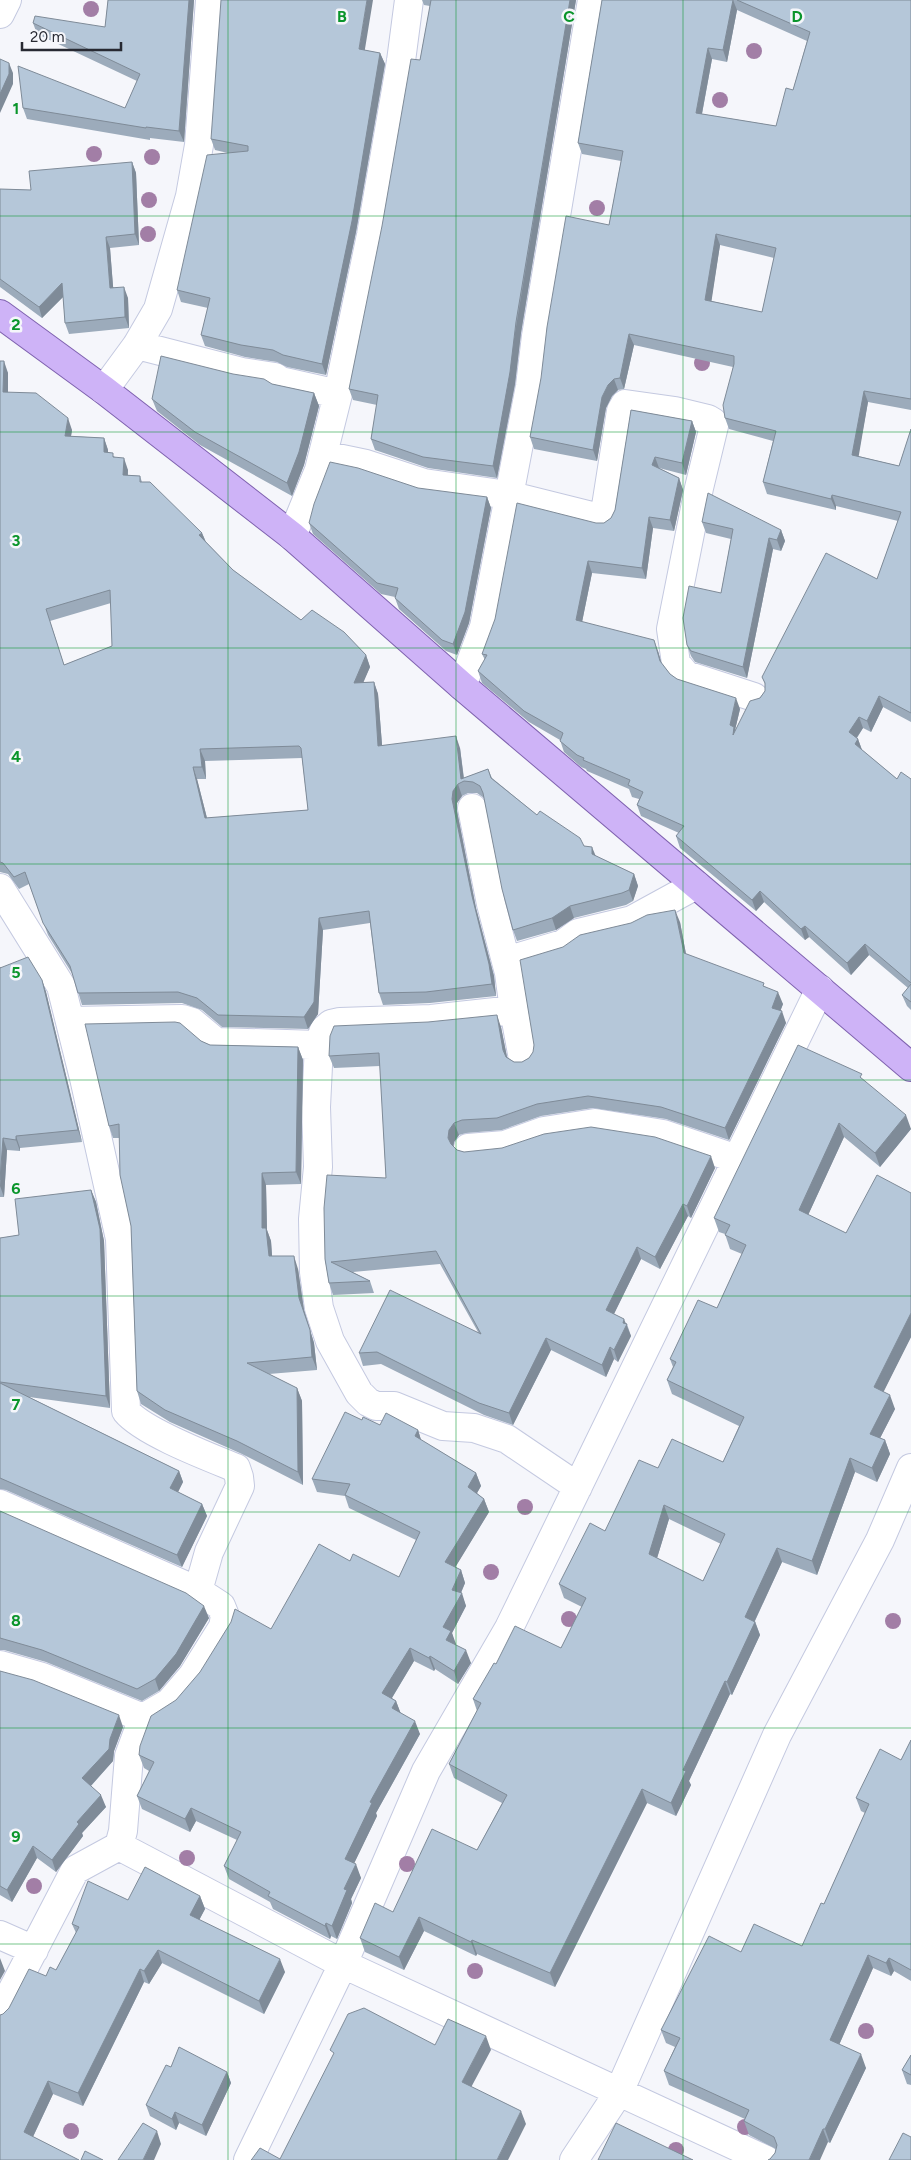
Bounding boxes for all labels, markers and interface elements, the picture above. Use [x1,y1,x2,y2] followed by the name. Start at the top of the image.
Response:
[337,7,347,26] text: B
[563,7,575,26] text: C
[791,7,803,26] text: D
[22,20,121,52] scale bar
[30,28,64,46] text: 20 m
[13,99,19,118] text: 1
[11,315,21,334] text: 2
[12,531,21,550] text: 3
[11,747,21,766] text: 4
[11,963,21,982] text: 5
[11,1179,21,1198] text: 6
[12,1395,21,1414] text: 7
[11,1611,21,1630] text: 8
[11,1827,21,1846] text: 9

